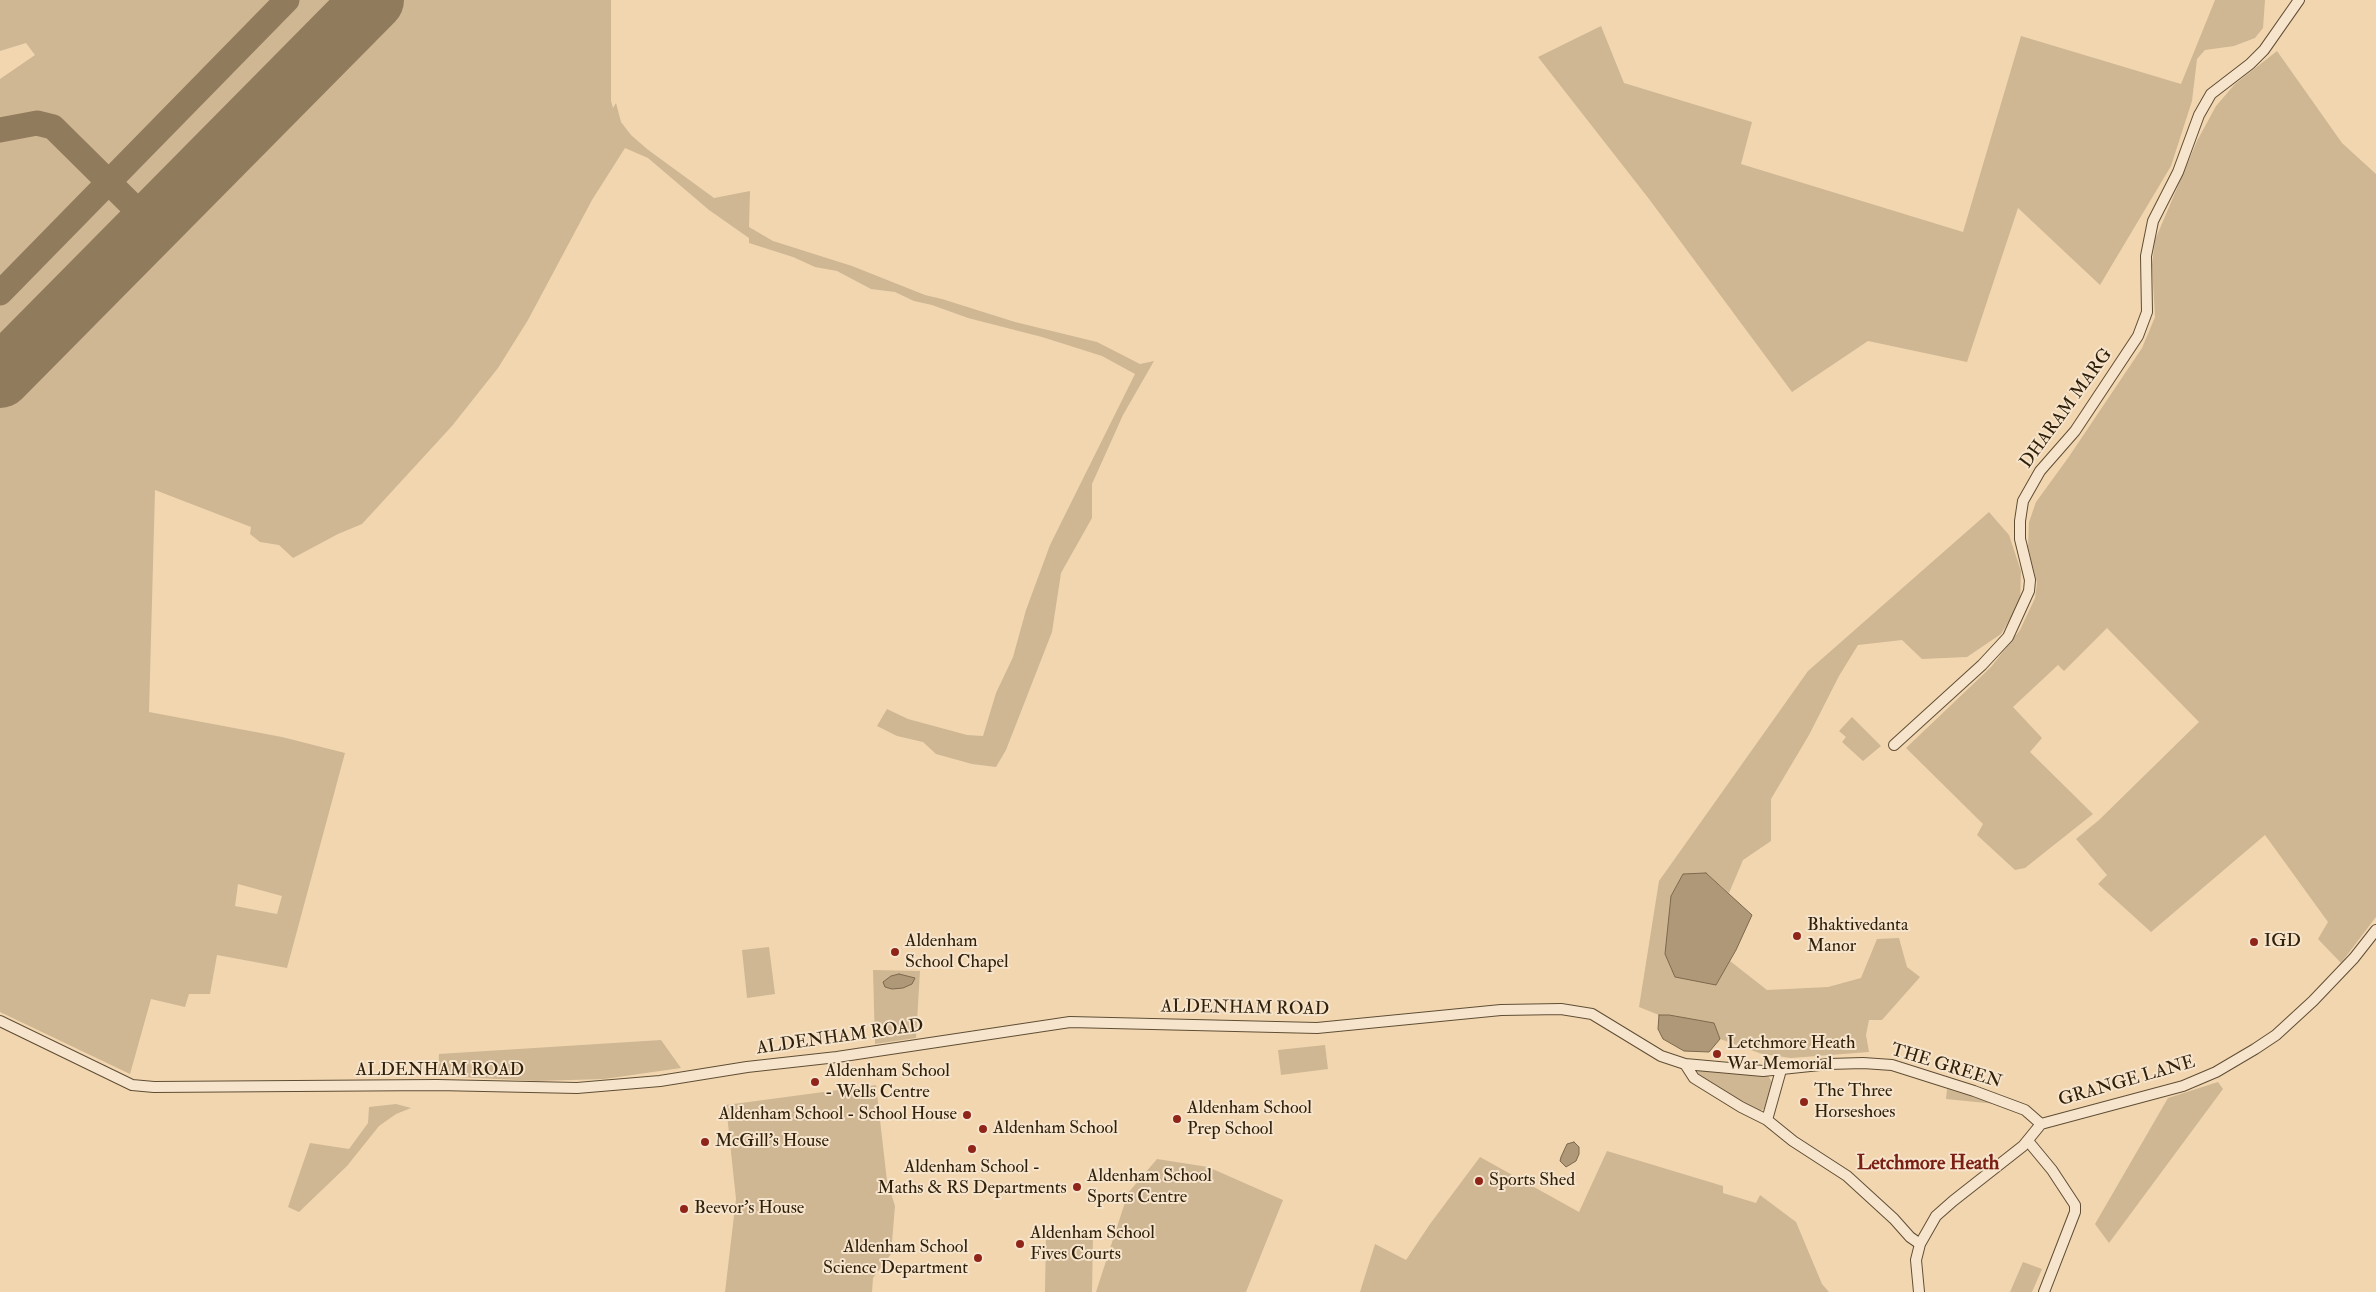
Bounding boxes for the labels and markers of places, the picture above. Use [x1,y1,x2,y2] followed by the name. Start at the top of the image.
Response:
[1807,915,1908,958] place label: Bhaktivedanta Manor
[1791,930,1803,942] marker: Bhaktivedanta Manor
[905,931,1009,974] place label: Aldenham School Chapel
[2264,931,2301,953] place label: IGD
[2248,936,2260,948] marker: IGD
[889,946,901,958] marker: Aldenham School Chapel
[1727,1033,1855,1076] place label: Letchmore Heath War Memorial
[1711,1048,1723,1060] marker: Letchmore Heath War Memorial
[825,1061,950,1104] place label: Aldenham School - Wells Centre
[809,1076,821,1088] marker: Aldenham School - Wells Centre
[1814,1081,1895,1124] place label: The Three Horseshoes
[1798,1096,1810,1108] marker: The Three Horseshoes
[1187,1098,1312,1140] place label: Aldenham School Prep School
[718,1104,957,1126] place label: Aldenham School - School House
[961,1109,973,1121] marker: Aldenham School - School House
[1171,1113,1183,1125] marker: Aldenham School Prep School
[993,1118,1118,1140] place label: Aldenham School
[977,1123,989,1135] marker: Aldenham School
[715,1131,829,1153] place label: McGill's House
[699,1136,711,1148] marker: McGill's House
[966,1143,978,1155] marker: Aldenham School - Maths & RS Departments
[877,1157,1067,1200] place label: Aldenham School - Maths & RS Departments
[1087,1166,1212,1208] place label: Aldenham School Sports Centre
[1489,1170,1575,1192] place label: Sports Shed
[1473,1175,1485,1187] marker: Sports Shed
[1071,1181,1083,1193] marker: Aldenham School Sports Centre
[694,1198,804,1220] place label: Beevor's House
[678,1203,690,1215] marker: Beevor's House
[1030,1223,1155,1266] place label: Aldenham School Fives Courts
[823,1237,968,1280] place label: Aldenham School Science Department
[1014,1238,1026,1250] marker: Aldenham School Fives Courts
[972,1252,984,1264] marker: Aldenham School Science Department

